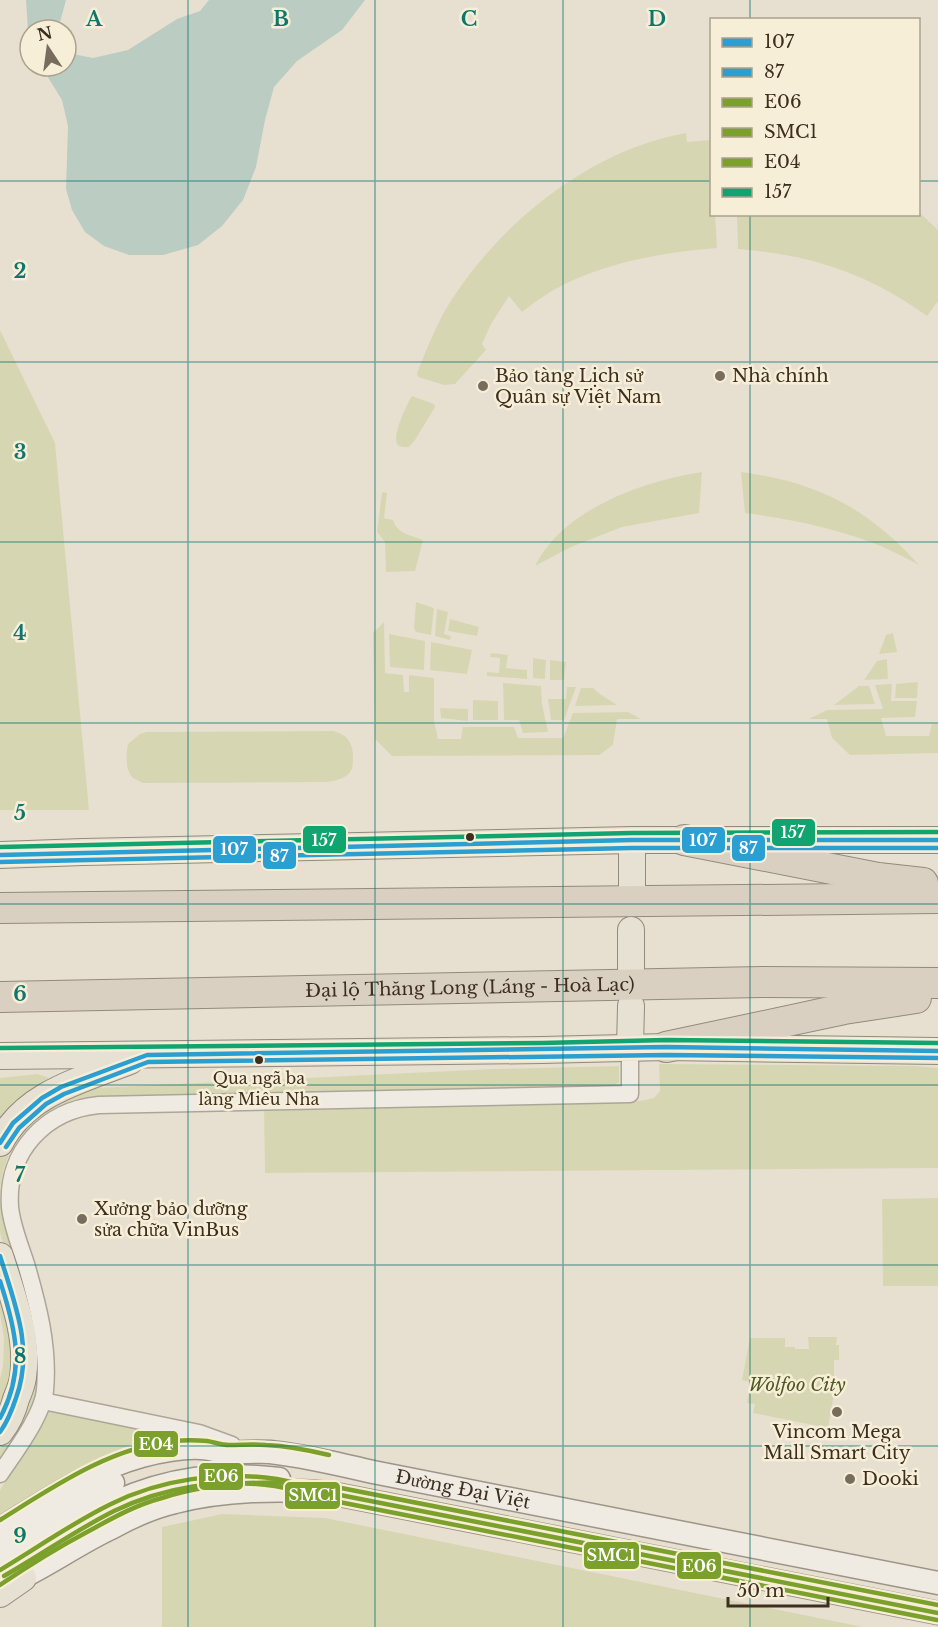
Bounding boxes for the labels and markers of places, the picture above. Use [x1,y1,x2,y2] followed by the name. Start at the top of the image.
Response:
[495,365,661,408] place label: Bảo tàng Lịch sử Quân sự Việt Nam
[732,365,829,387] place label: Nhà chính
[713,369,727,383] marker: Nhà chính
[476,379,490,393] marker: Bảo tàng Lịch sử Quân sự Việt Nam
[464,831,476,843] unlabelled marker
[253,1054,265,1066] marker: Qua ngã ba làng Miêu Nha
[199,1068,320,1109] place label: Qua ngã ba làng Miêu Nha
[94,1198,248,1241] place label: Xưởng bảo dưỡng sửa chữa VinBus
[75,1212,89,1226] marker: Xưởng bảo dưỡng sửa chữa VinBus
[830,1405,844,1419] marker: Vincom Mega Mall Smart City
[764,1421,911,1464] place label: Vincom Mega Mall Smart City
[862,1468,919,1490] place label: Dooki
[843,1472,857,1486] marker: Dooki

